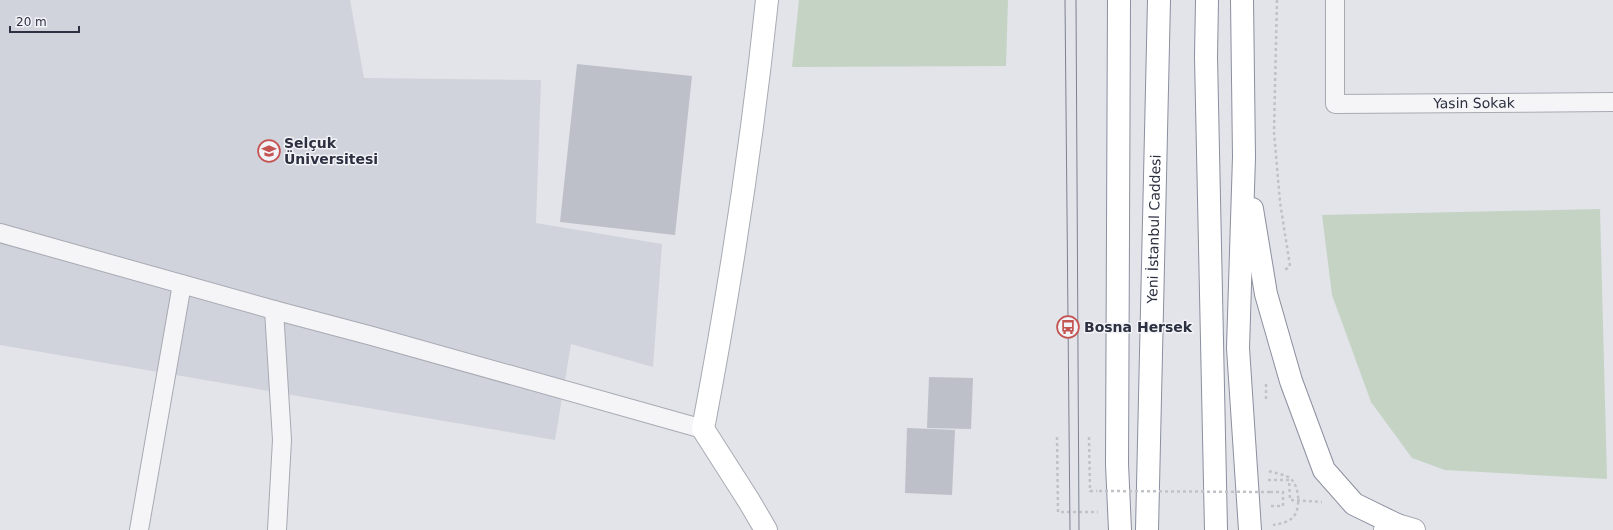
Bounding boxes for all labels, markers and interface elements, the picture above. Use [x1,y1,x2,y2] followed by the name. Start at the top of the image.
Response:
[10,8,79,34] scale bar
[16,15,47,29] text: 20 m
[1432,95,1516,111] street label: Yasin Sokak
[284,135,378,167] place label: Selçuk Üniversitesi
[256,138,282,164] school or university icon: Selçuk Üniversitesi
[1144,154,1163,305] street label: Yeni İstanbul Caddesi
[1055,314,1081,340] bus stop icon: Bosna Hersek
[1084,319,1193,335] place label: Bosna Hersek

